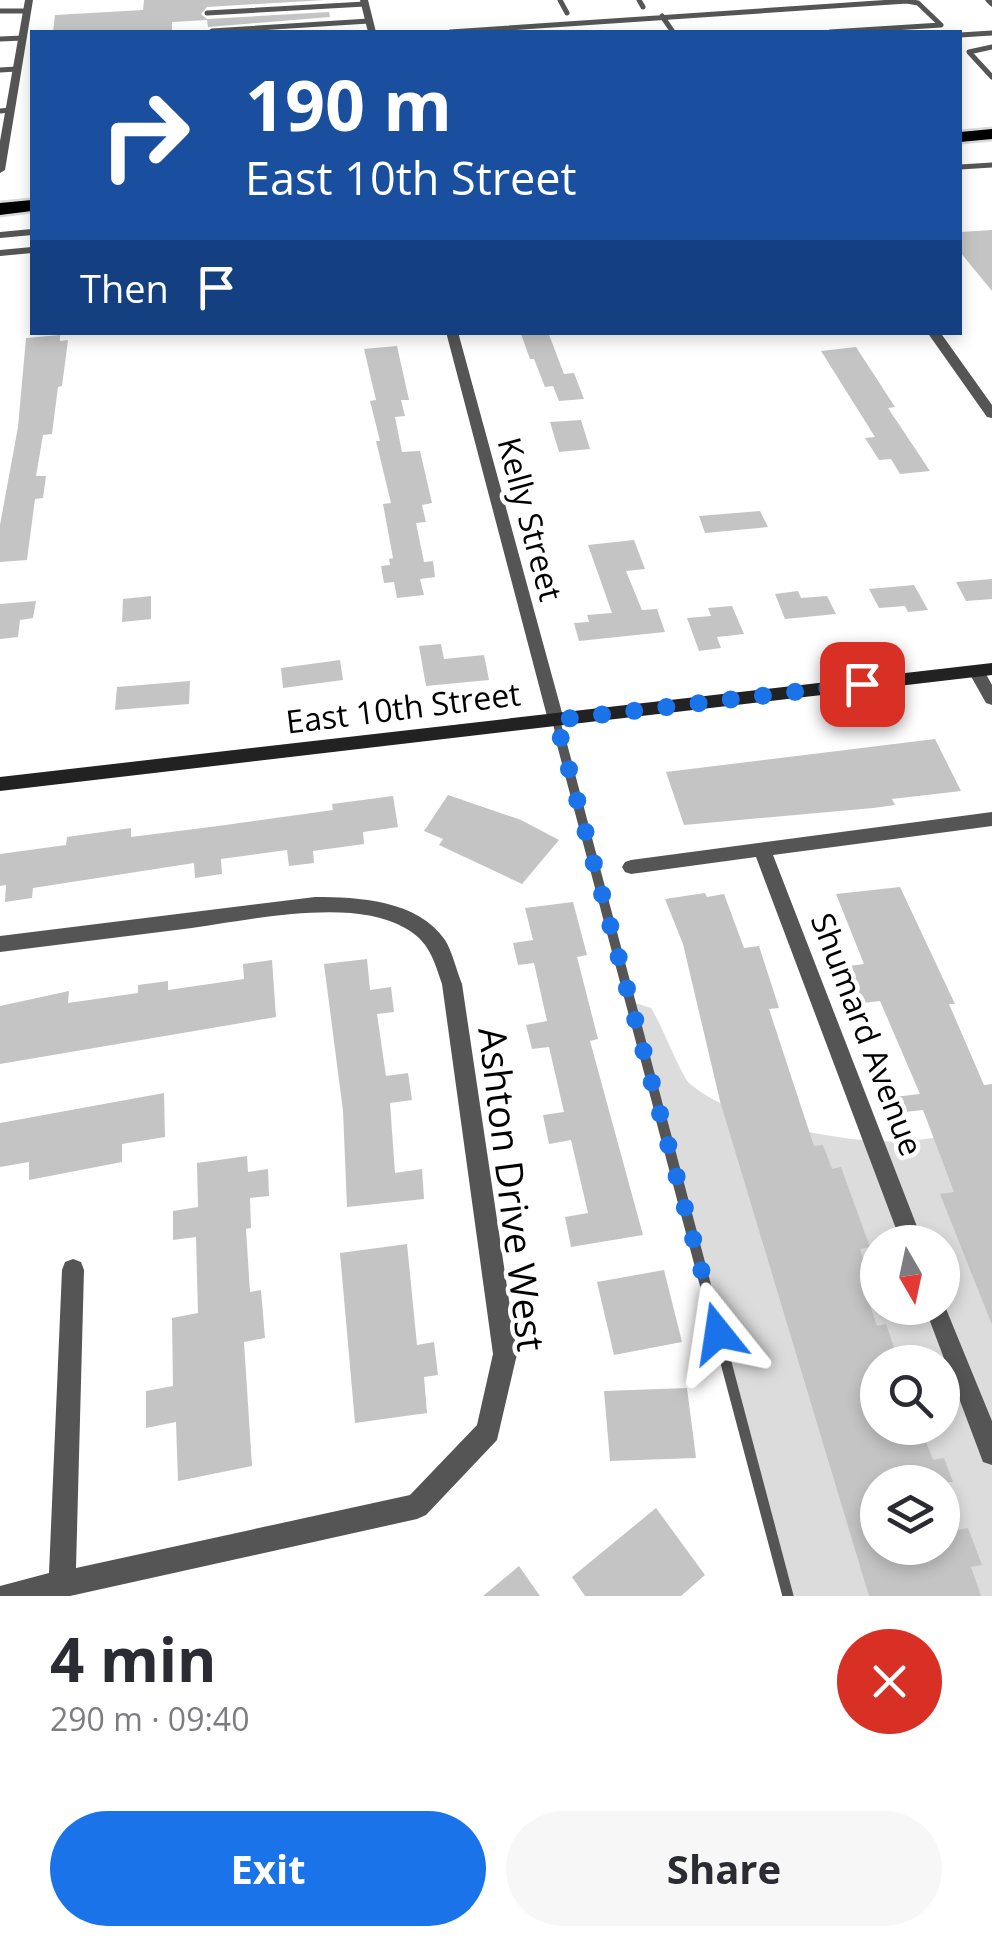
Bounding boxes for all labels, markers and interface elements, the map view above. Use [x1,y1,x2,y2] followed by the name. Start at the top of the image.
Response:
[245,56,452,152] text: 190 m
[80,70,210,200] icon: right
[245,147,577,208] text: East 10th Street
[189,260,244,315] icon: arrive
[80,262,169,314] text: Then
[489,433,573,605] street label: Kelly Street
[820,642,905,727] pin
[835,657,890,712] icon: arrive
[283,671,523,743] street label: East 10th Street
[802,907,934,1161] street label: Shumard Avenue
[467,1024,559,1354] street label: Ashton Drive West
[860,1225,960,1325] north arrow
[860,1225,960,1565] map controls
[666,1281,770,1385] position arrow
[860,1345,960,1445] button: search
[860,1465,960,1565] button: layers
[50,1618,217,1700] text: 4 min
[837,1629,942,1734] button: close
[50,1697,249,1740] text: 290 m · 09:40
[50,1811,486,1926] button: Exit
[506,1811,942,1926] button: Share

